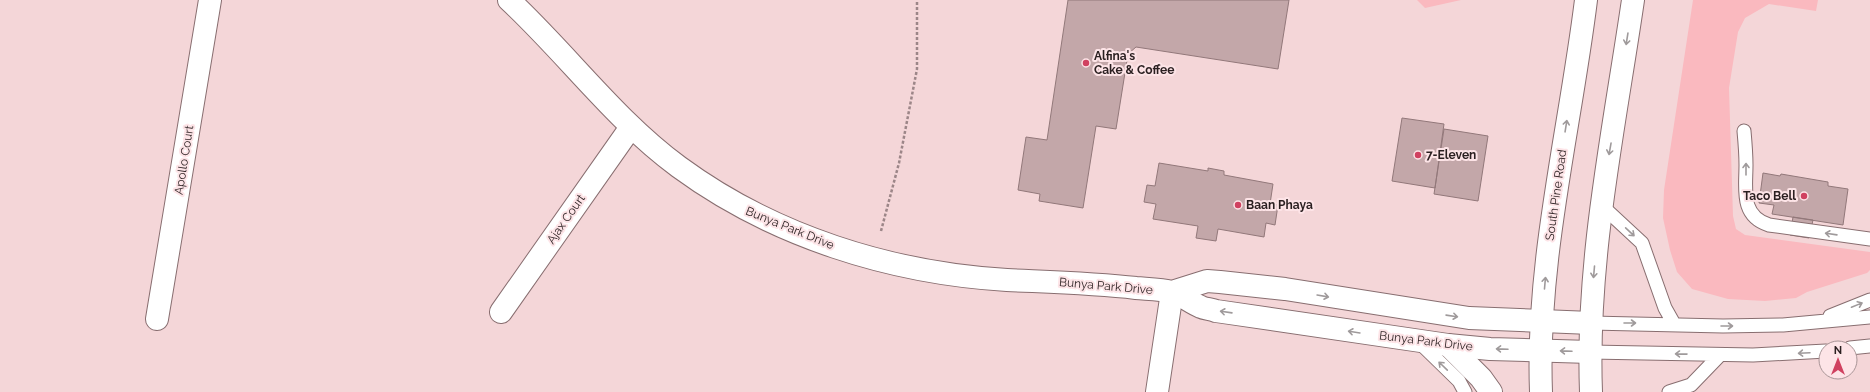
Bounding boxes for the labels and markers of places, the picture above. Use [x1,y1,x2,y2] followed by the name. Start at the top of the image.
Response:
[1094,49,1174,77] place label: Alfina's Cake & Coffee
[1081,58,1091,68] marker: Alfina's Cake & Coffee
[1426,148,1476,162] place label: 7-Eleven
[1413,150,1423,160] marker: 7-Eleven
[1743,189,1796,203] place label: Taco Bell
[1799,191,1809,201] marker: Taco Bell
[1246,198,1313,212] place label: Baan Phaya
[1233,200,1243,210] marker: Baan Phaya

